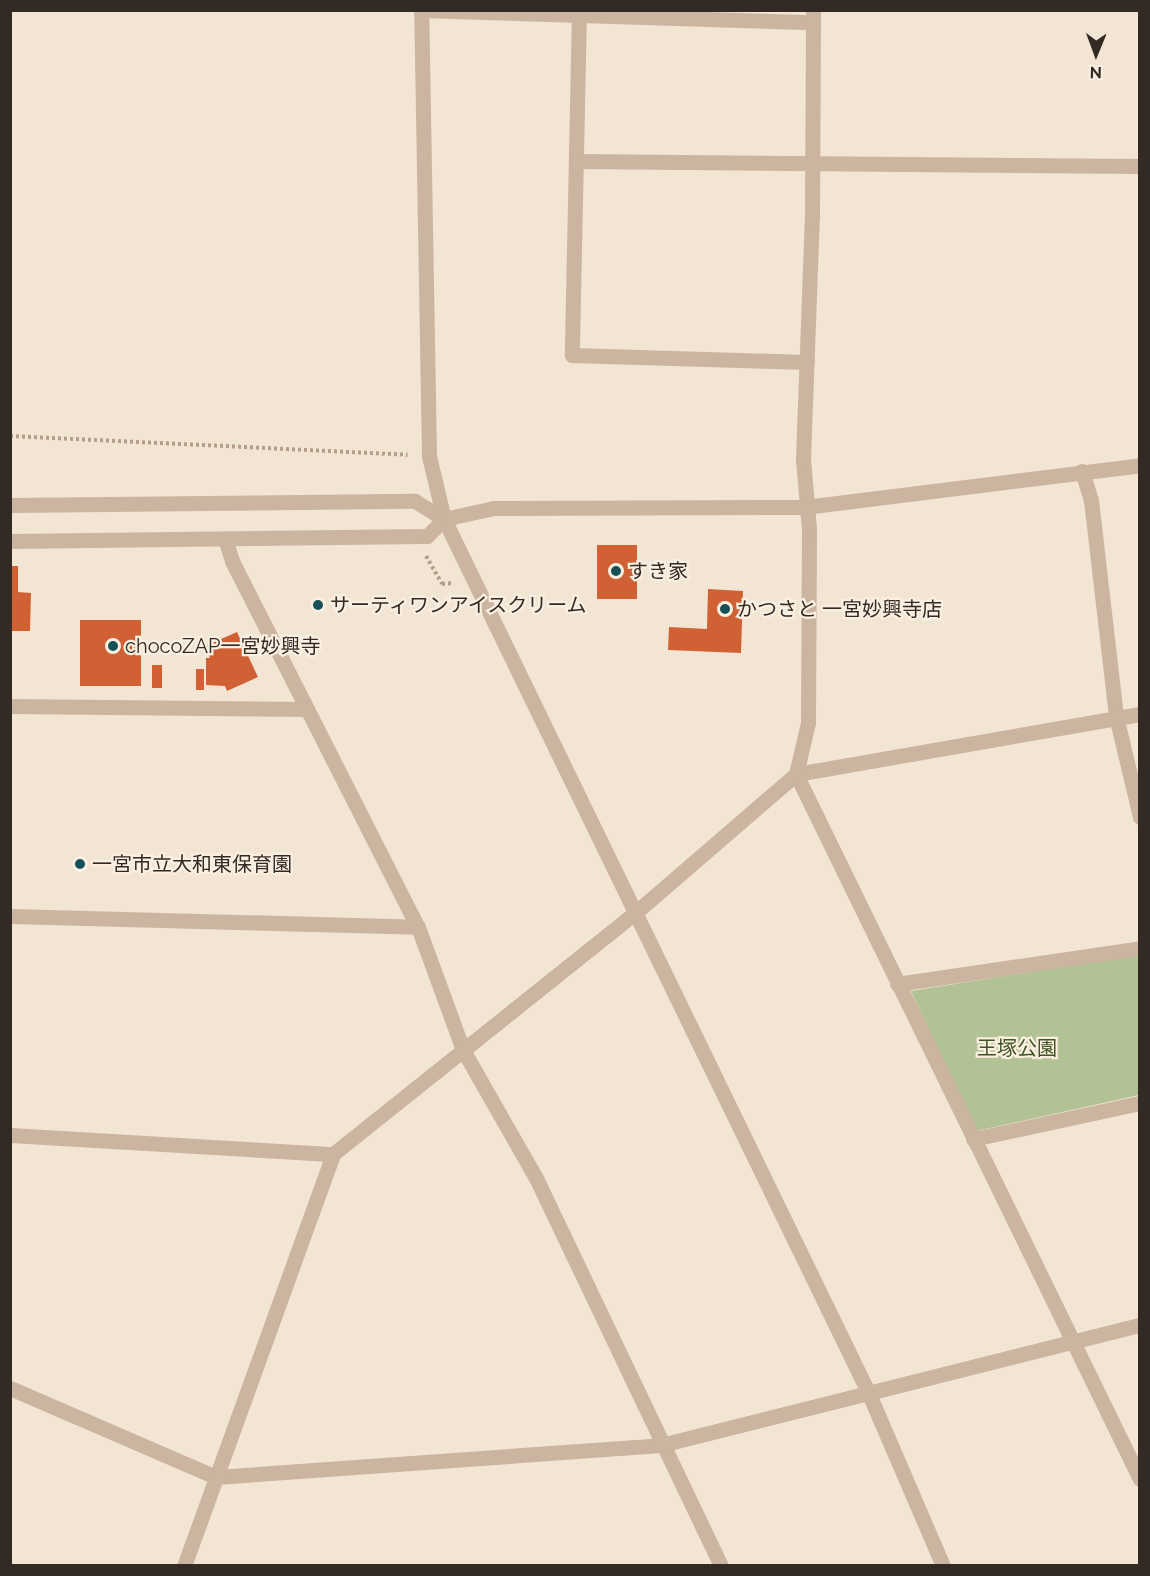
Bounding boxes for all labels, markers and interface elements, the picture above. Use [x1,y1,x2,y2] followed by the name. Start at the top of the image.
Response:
[1066,24,1126,84] north arrow
[1089,63,1102,82] text: N
[628,559,688,583] place label: すき家
[609,564,623,578] marker: すき家
[330,593,590,617] place label: サーティワンアイスクリーム
[737,597,942,621] place label: かつさと 一宮妙興寺店
[311,598,325,612] marker: サーティワンアイスクリーム
[718,602,732,616] marker: かつさと 一宮妙興寺店
[125,634,320,658] place label: chocoZAP一宮妙興寺
[106,639,120,653] marker: chocoZAP一宮妙興寺
[92,852,292,876] place label: 一宮市立大和東保育園
[73,857,87,871] marker: 一宮市立大和東保育園
[977,1036,1057,1060] park label: 王塚公園

